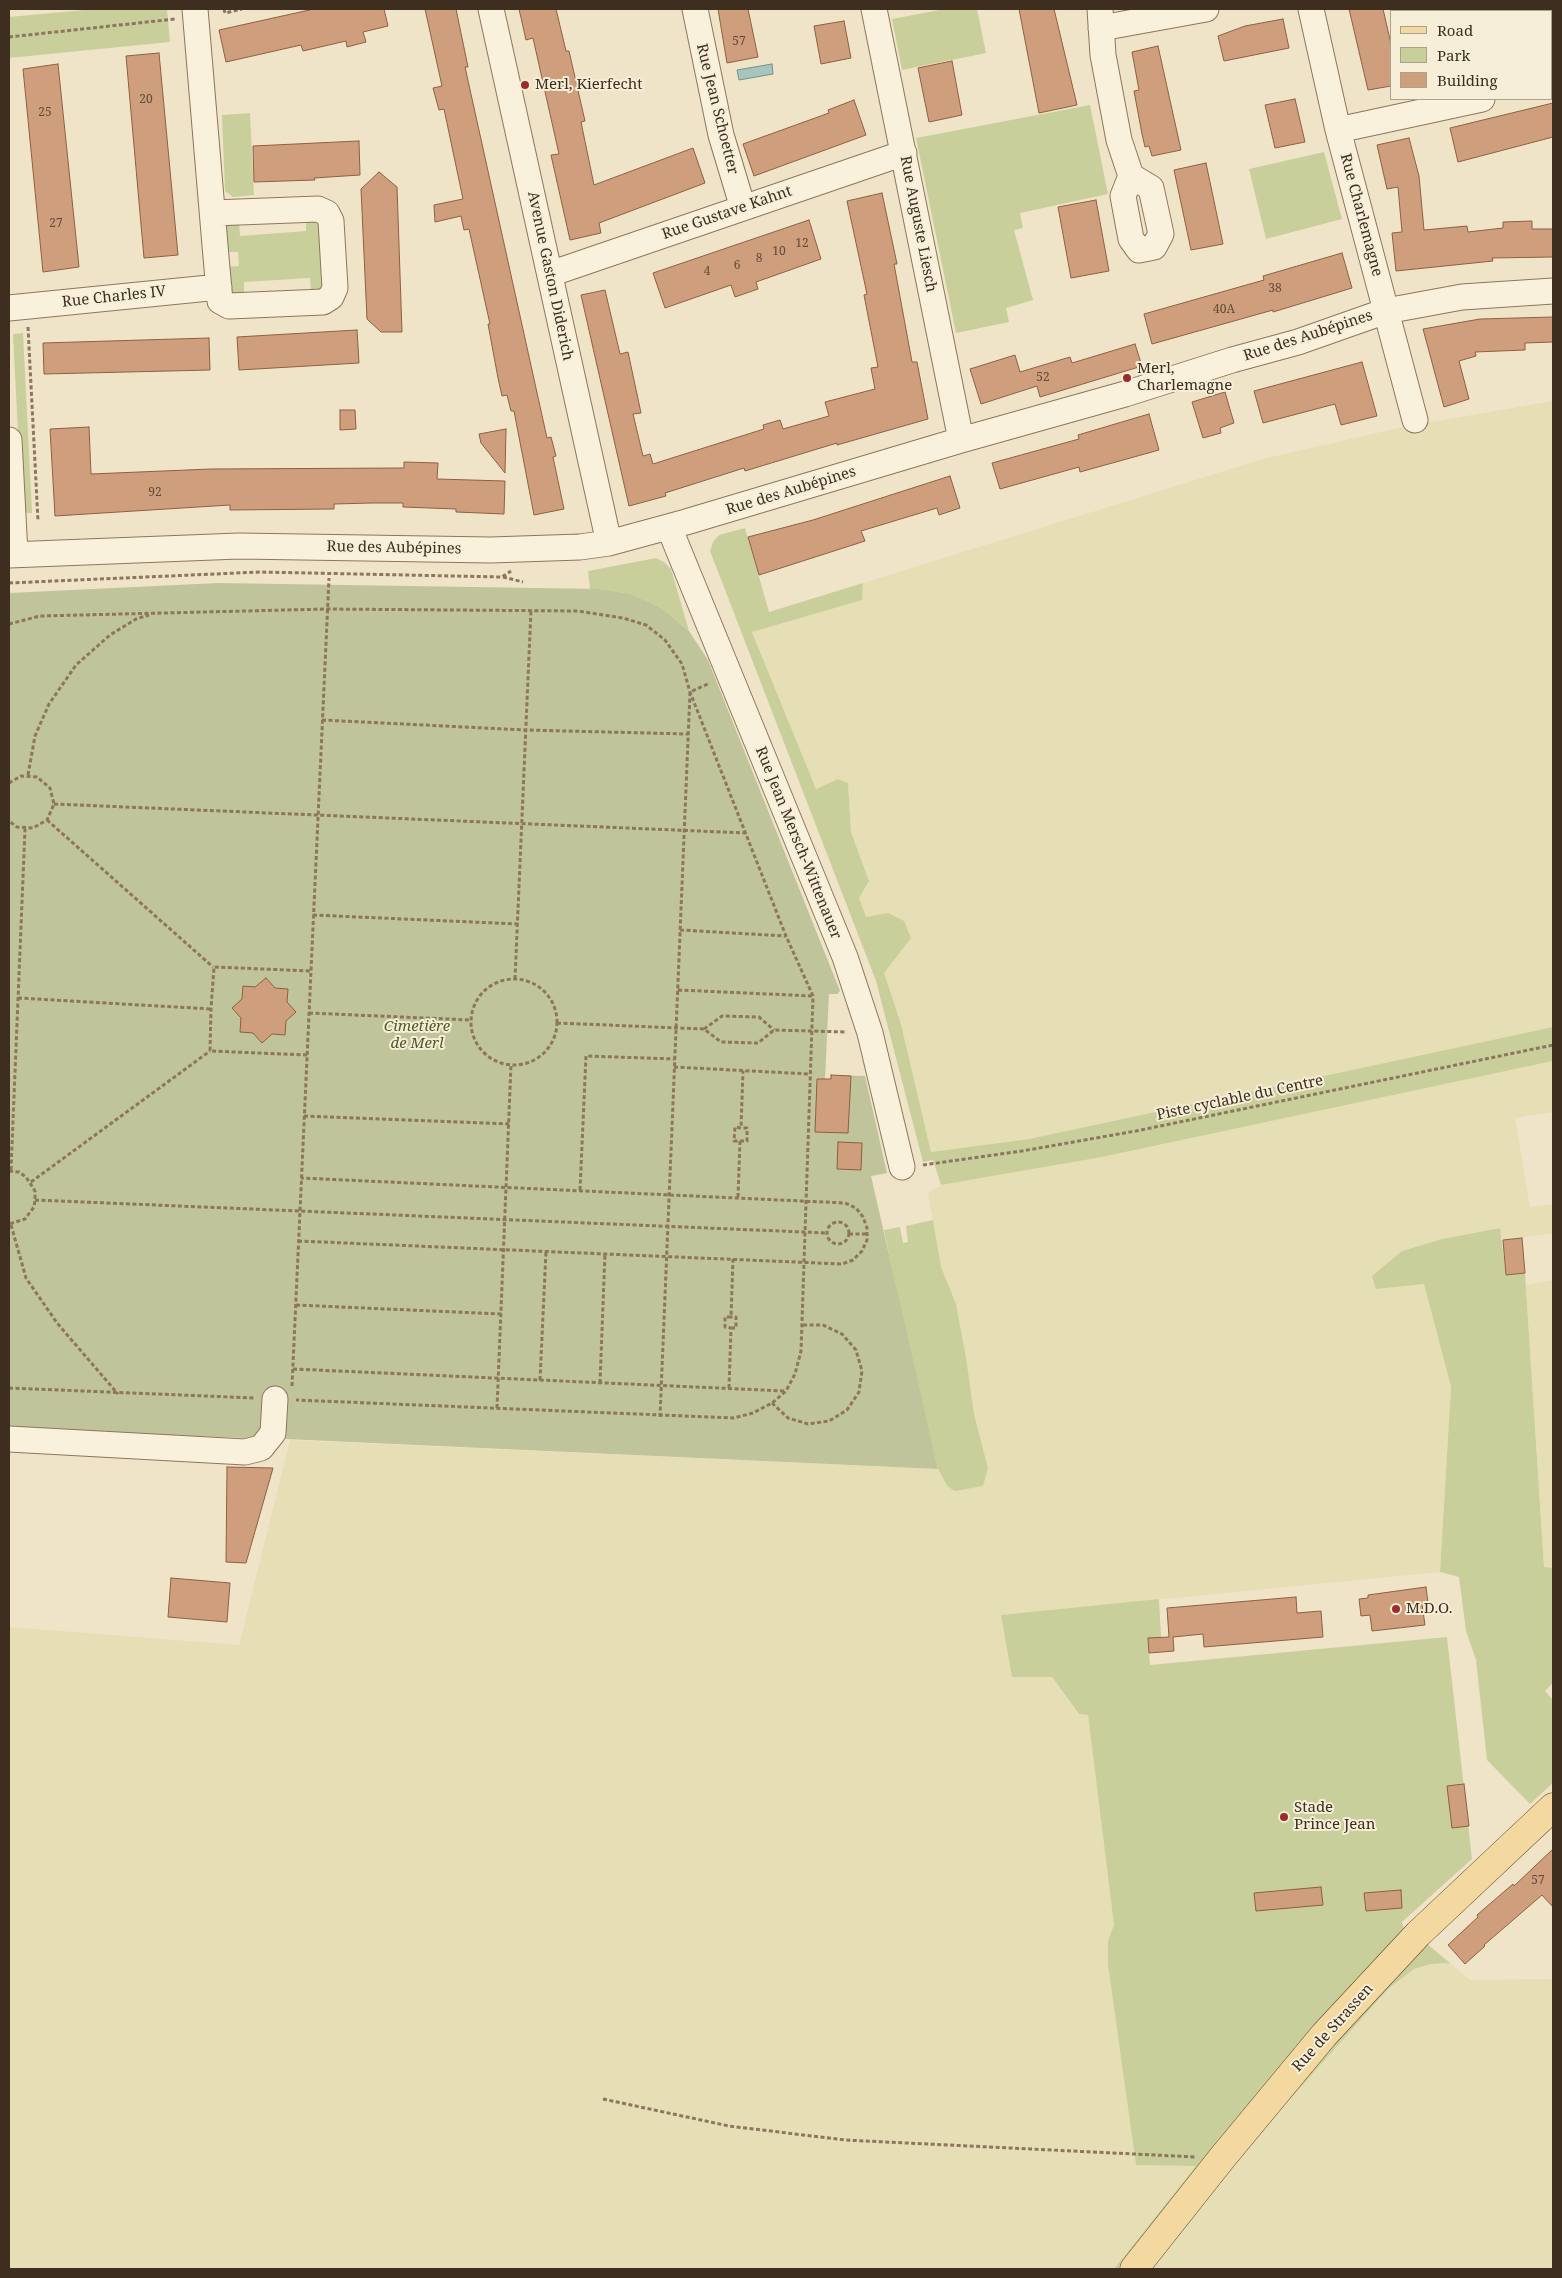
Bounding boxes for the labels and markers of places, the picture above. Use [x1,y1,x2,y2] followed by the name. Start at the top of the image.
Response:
[535,76,643,94] place label: Merl, Kierfecht
[519,79,531,91] marker: Merl, Kierfecht
[1137,360,1232,395] place label: Merl, Charlemagne
[1121,372,1133,384] marker: Merl, Charlemagne
[1406,1600,1452,1618] place label: M.D.O.
[1390,1603,1402,1615] marker: M.D.O.
[1294,1799,1375,1834] place label: Stade Prince Jean
[1278,1811,1290,1823] marker: Stade Prince Jean

